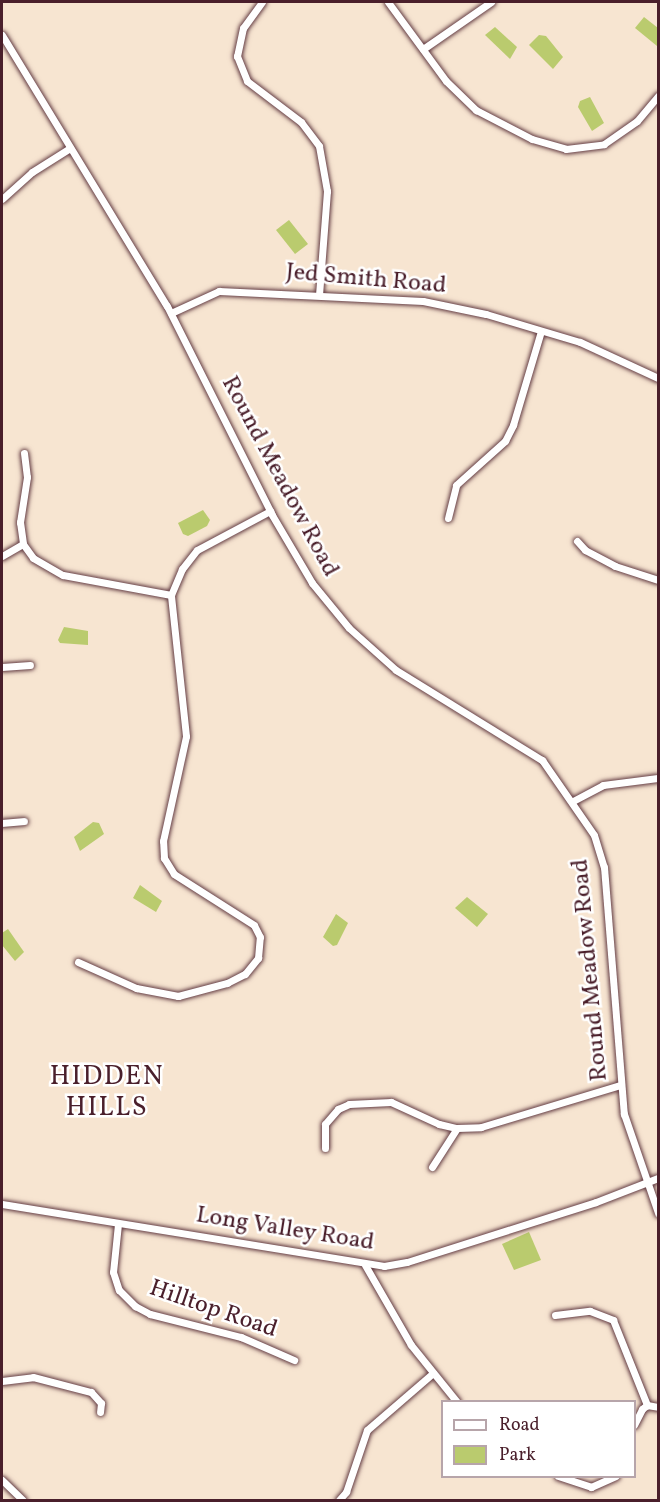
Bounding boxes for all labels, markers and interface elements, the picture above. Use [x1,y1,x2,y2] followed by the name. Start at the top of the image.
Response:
[285,259,447,301] street label: Jed Smith Road
[214,371,344,583] street label: Round Meadow Road
[567,857,615,1083] street label: Round Meadow Road
[50,1061,164,1124] district label: HIDDEN HILLS
[193,1202,377,1258] street label: Long Valley Road
[145,1275,281,1345] street label: Hilltop Road
[441,1400,636,1478] legend
[499,1413,540,1438] text: Road
[499,1443,536,1468] text: Park

